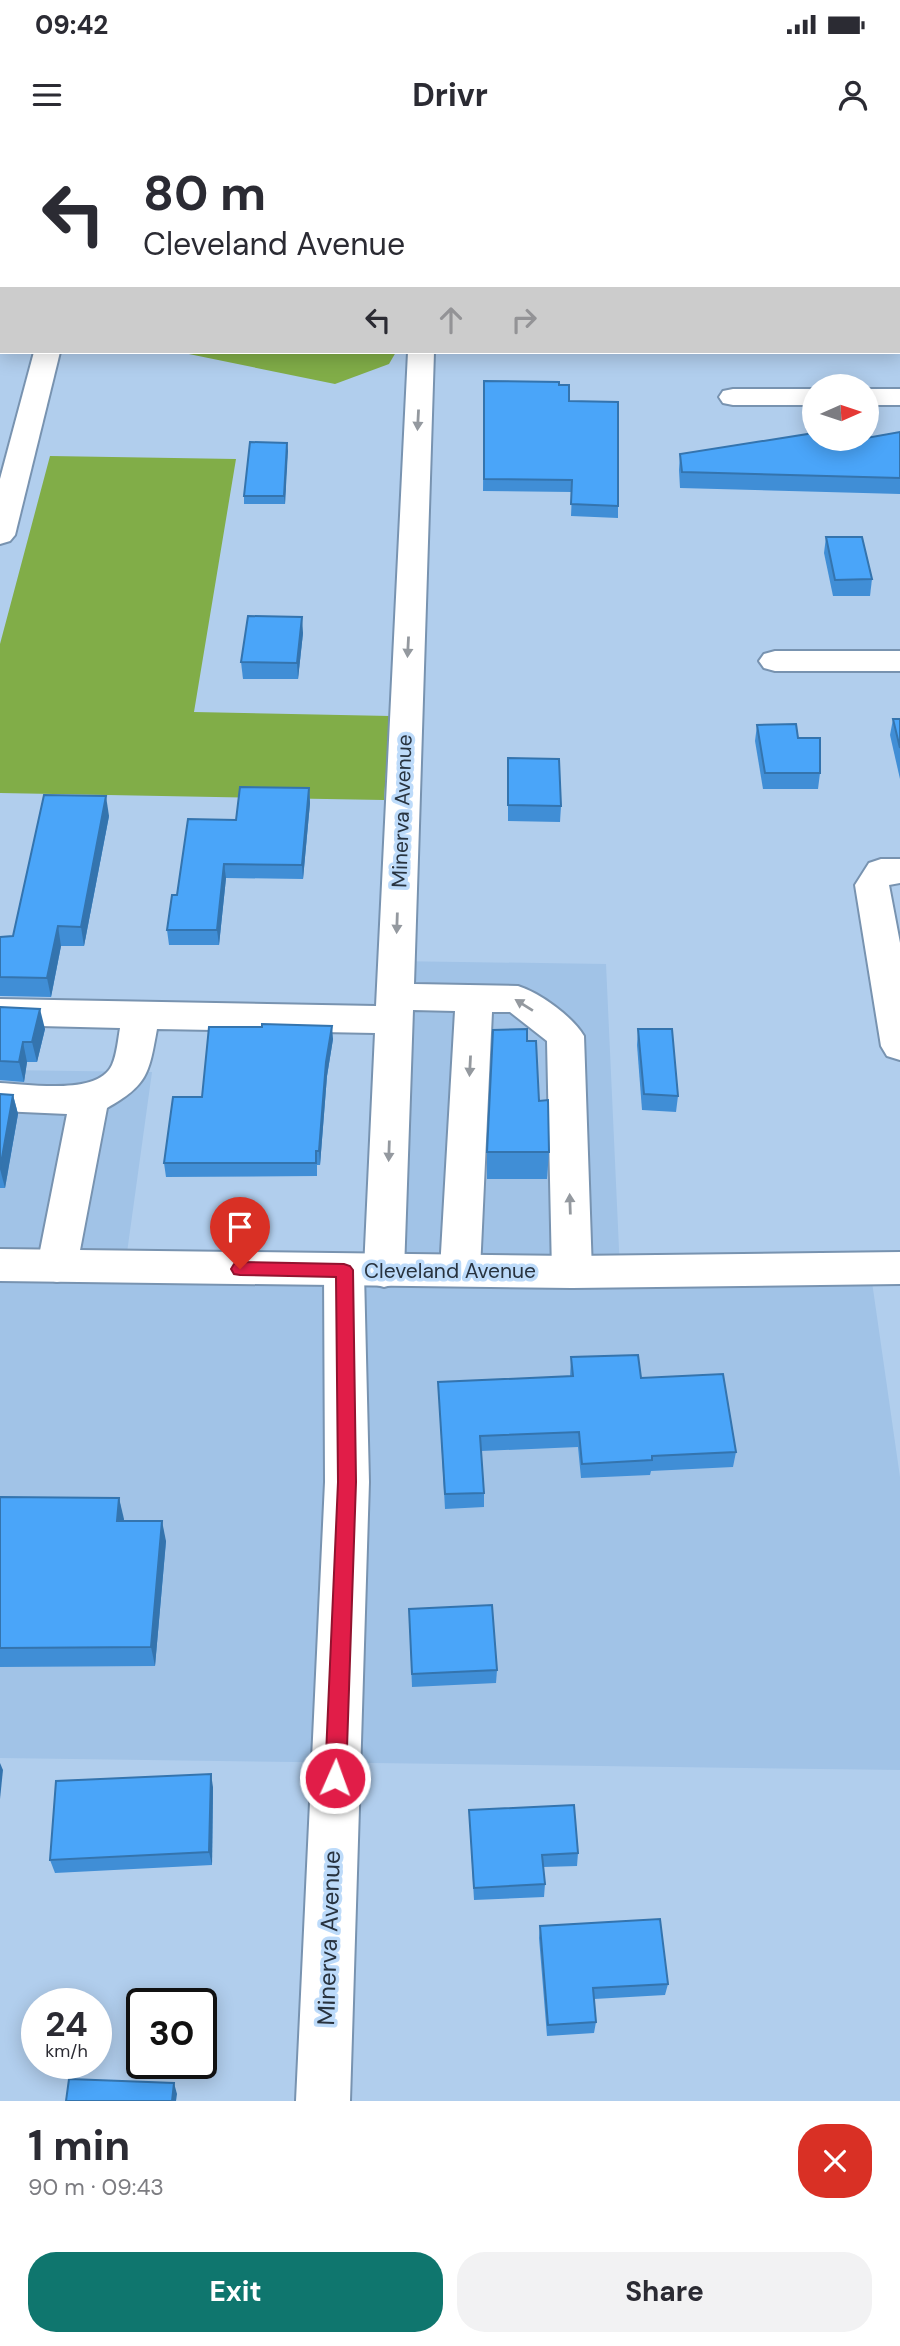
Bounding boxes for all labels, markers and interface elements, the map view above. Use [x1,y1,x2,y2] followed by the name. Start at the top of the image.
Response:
[35,8,108,42] text: 09:42
[412,74,488,116] text: Drivr
[28,76,66,114] icon: menu
[834,76,872,114] icon: person
[143,161,266,225] text: 80 m
[28,168,119,259] icon: left
[143,223,405,265] text: Cleveland Avenue
[359,301,397,339] icon: left
[432,301,470,339] icon: ahead
[505,301,543,339] icon: right
[802,374,878,452] north arrow
[802,374,879,451] map controls
[413,409,424,431] one-way arrow
[403,636,414,658] one-way arrow
[385,734,419,888] street label: Minerva Avenue
[392,913,403,935] one-way arrow
[514,999,534,1012] one-way arrow
[465,1055,476,1077] one-way arrow
[383,1140,394,1162] one-way arrow
[564,1193,576,1215] one-way arrow
[210,1197,270,1269] pin
[221,1208,259,1246] icon: arrive
[364,1257,536,1285] street label: Cleveland Avenue
[298,1741,372,1815] position arrow
[310,1850,347,2026] street label: Minerva Avenue
[126,1988,217,2079] speed limit sign: 30
[45,2001,88,2047] text: 24
[45,2039,88,2063] text: km/h
[28,2118,130,2173] text: 1 min
[798,2124,872,2198] button: close
[28,2172,164,2202] text: 90 m · 09:43
[28,2252,443,2332] button: Exit
[457,2252,872,2332] button: Share

